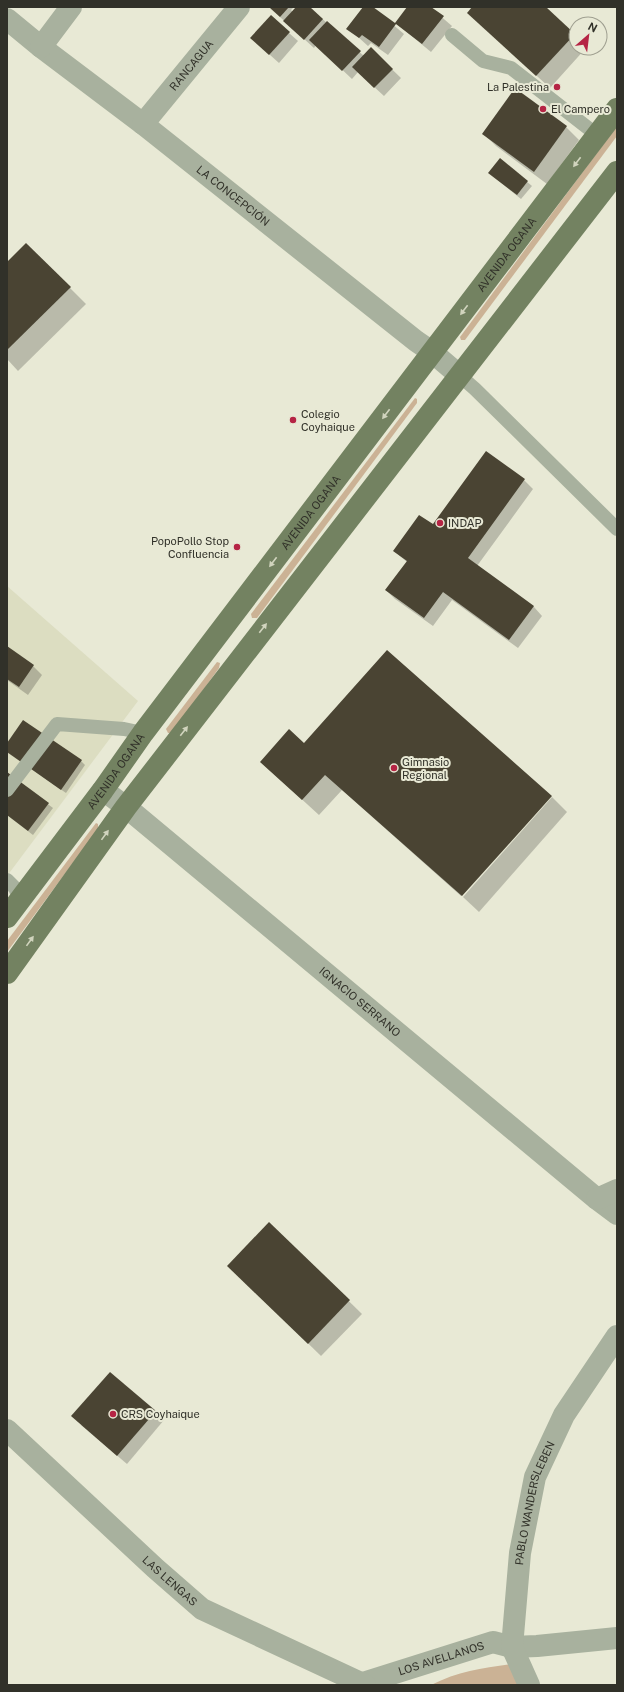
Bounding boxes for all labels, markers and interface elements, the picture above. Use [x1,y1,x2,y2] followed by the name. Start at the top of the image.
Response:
[568,16,608,56] north arrow
[586,20,599,34] text: N
[167,37,216,93] street label: RANCAGUA
[487,81,549,93] place label: La Palestina
[552,82,562,92] marker: La Palestina
[551,103,610,115] place label: El Campero
[538,104,548,114] marker: El Campero
[572,157,581,168] one-way arrow
[194,163,272,228] street label: LA CONCEPCIÓN
[475,215,539,294] street label: AVENIDA OGANA
[460,305,468,316] one-way arrow
[301,408,355,433] place label: Colegio Coyhaique
[381,408,390,419] one-way arrow
[288,415,298,425] marker: Colegio Coyhaique
[279,473,343,552] street label: AVENIDA OGANA
[448,517,482,529] place label: INDAP
[435,518,445,528] marker: INDAP
[151,535,229,560] place label: PopoPollo Stop Confluencia
[232,542,242,552] marker: PopoPollo Stop Confluencia
[269,557,277,567] one-way arrow
[259,623,267,634] one-way arrow
[179,726,188,737] one-way arrow
[85,731,147,811] street label: AVENIDA OGANA
[402,756,449,781] place label: Gimnasio Regional
[389,763,399,773] marker: Gimnasio Regional
[101,830,109,840] one-way arrow
[26,936,34,946] one-way arrow
[317,965,403,1039] street label: IGNACIO SERRANO
[121,1408,200,1420] place label: CRS Coyhaique
[108,1409,118,1419] marker: CRS Coyhaique
[513,1439,557,1566] street label: PABLO WANDERSLEBEN
[140,1553,200,1608] street label: LAS LENGAS
[397,1639,486,1678] street label: LOS AVELLANOS

